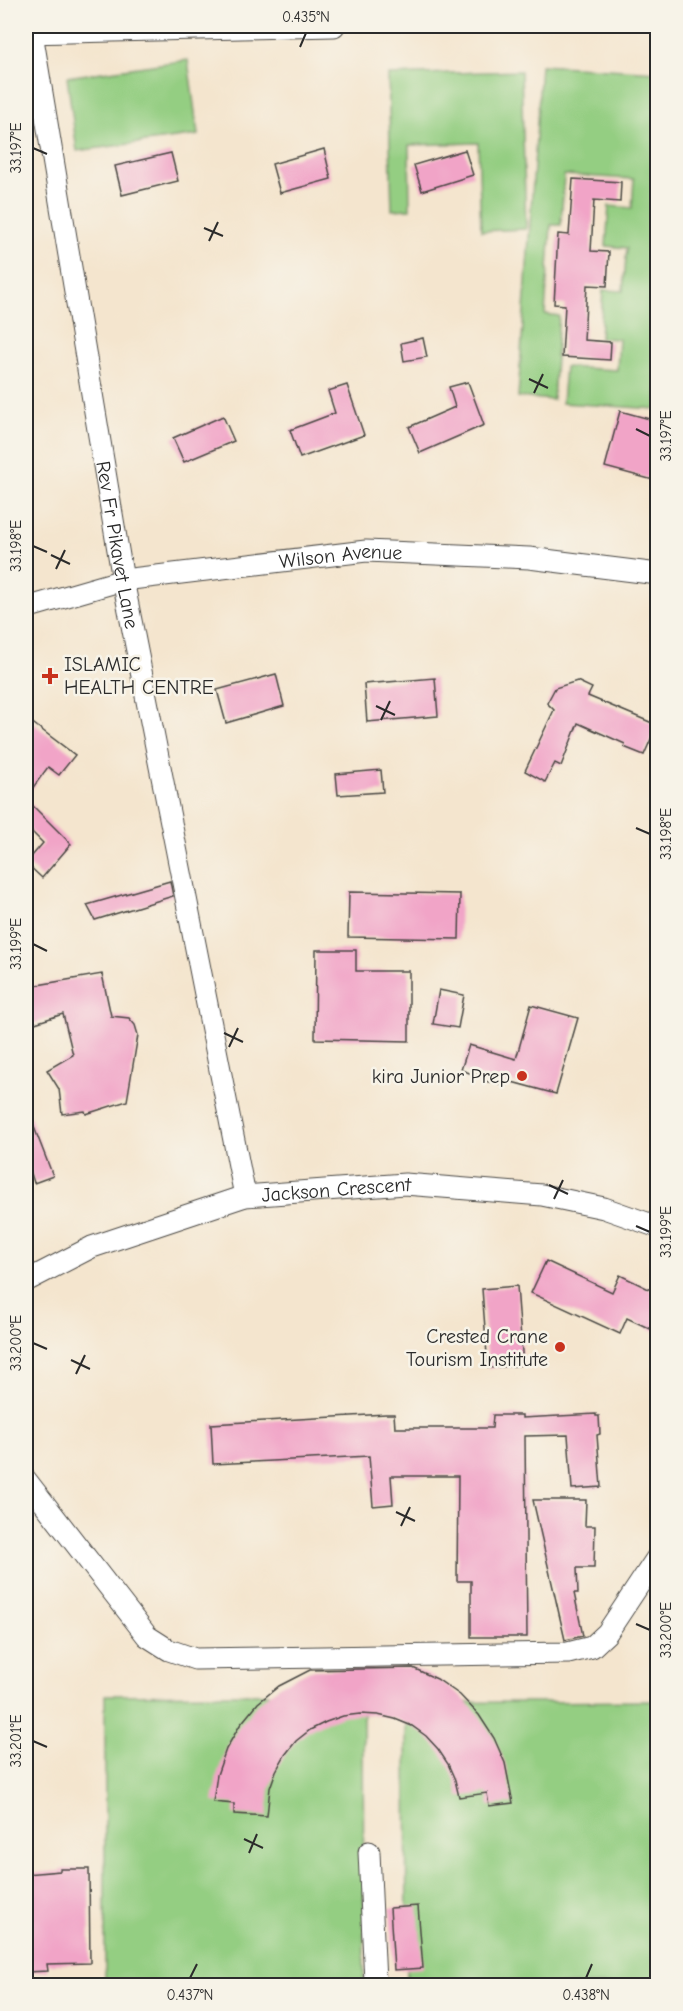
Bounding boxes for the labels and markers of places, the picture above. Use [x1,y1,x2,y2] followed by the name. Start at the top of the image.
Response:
[64,653,214,699] place label: ISLAMIC HEALTH CENTRE
[41,667,59,685] marker: ISLAMIC HEALTH CENTRE
[372,1065,510,1088] place label: kira Junior Prep
[515,1069,529,1083] marker: kira Junior Prep
[406,1325,548,1371] place label: Crested Crane Tourism Institute
[553,1340,567,1354] marker: Crested Crane Tourism Institute

